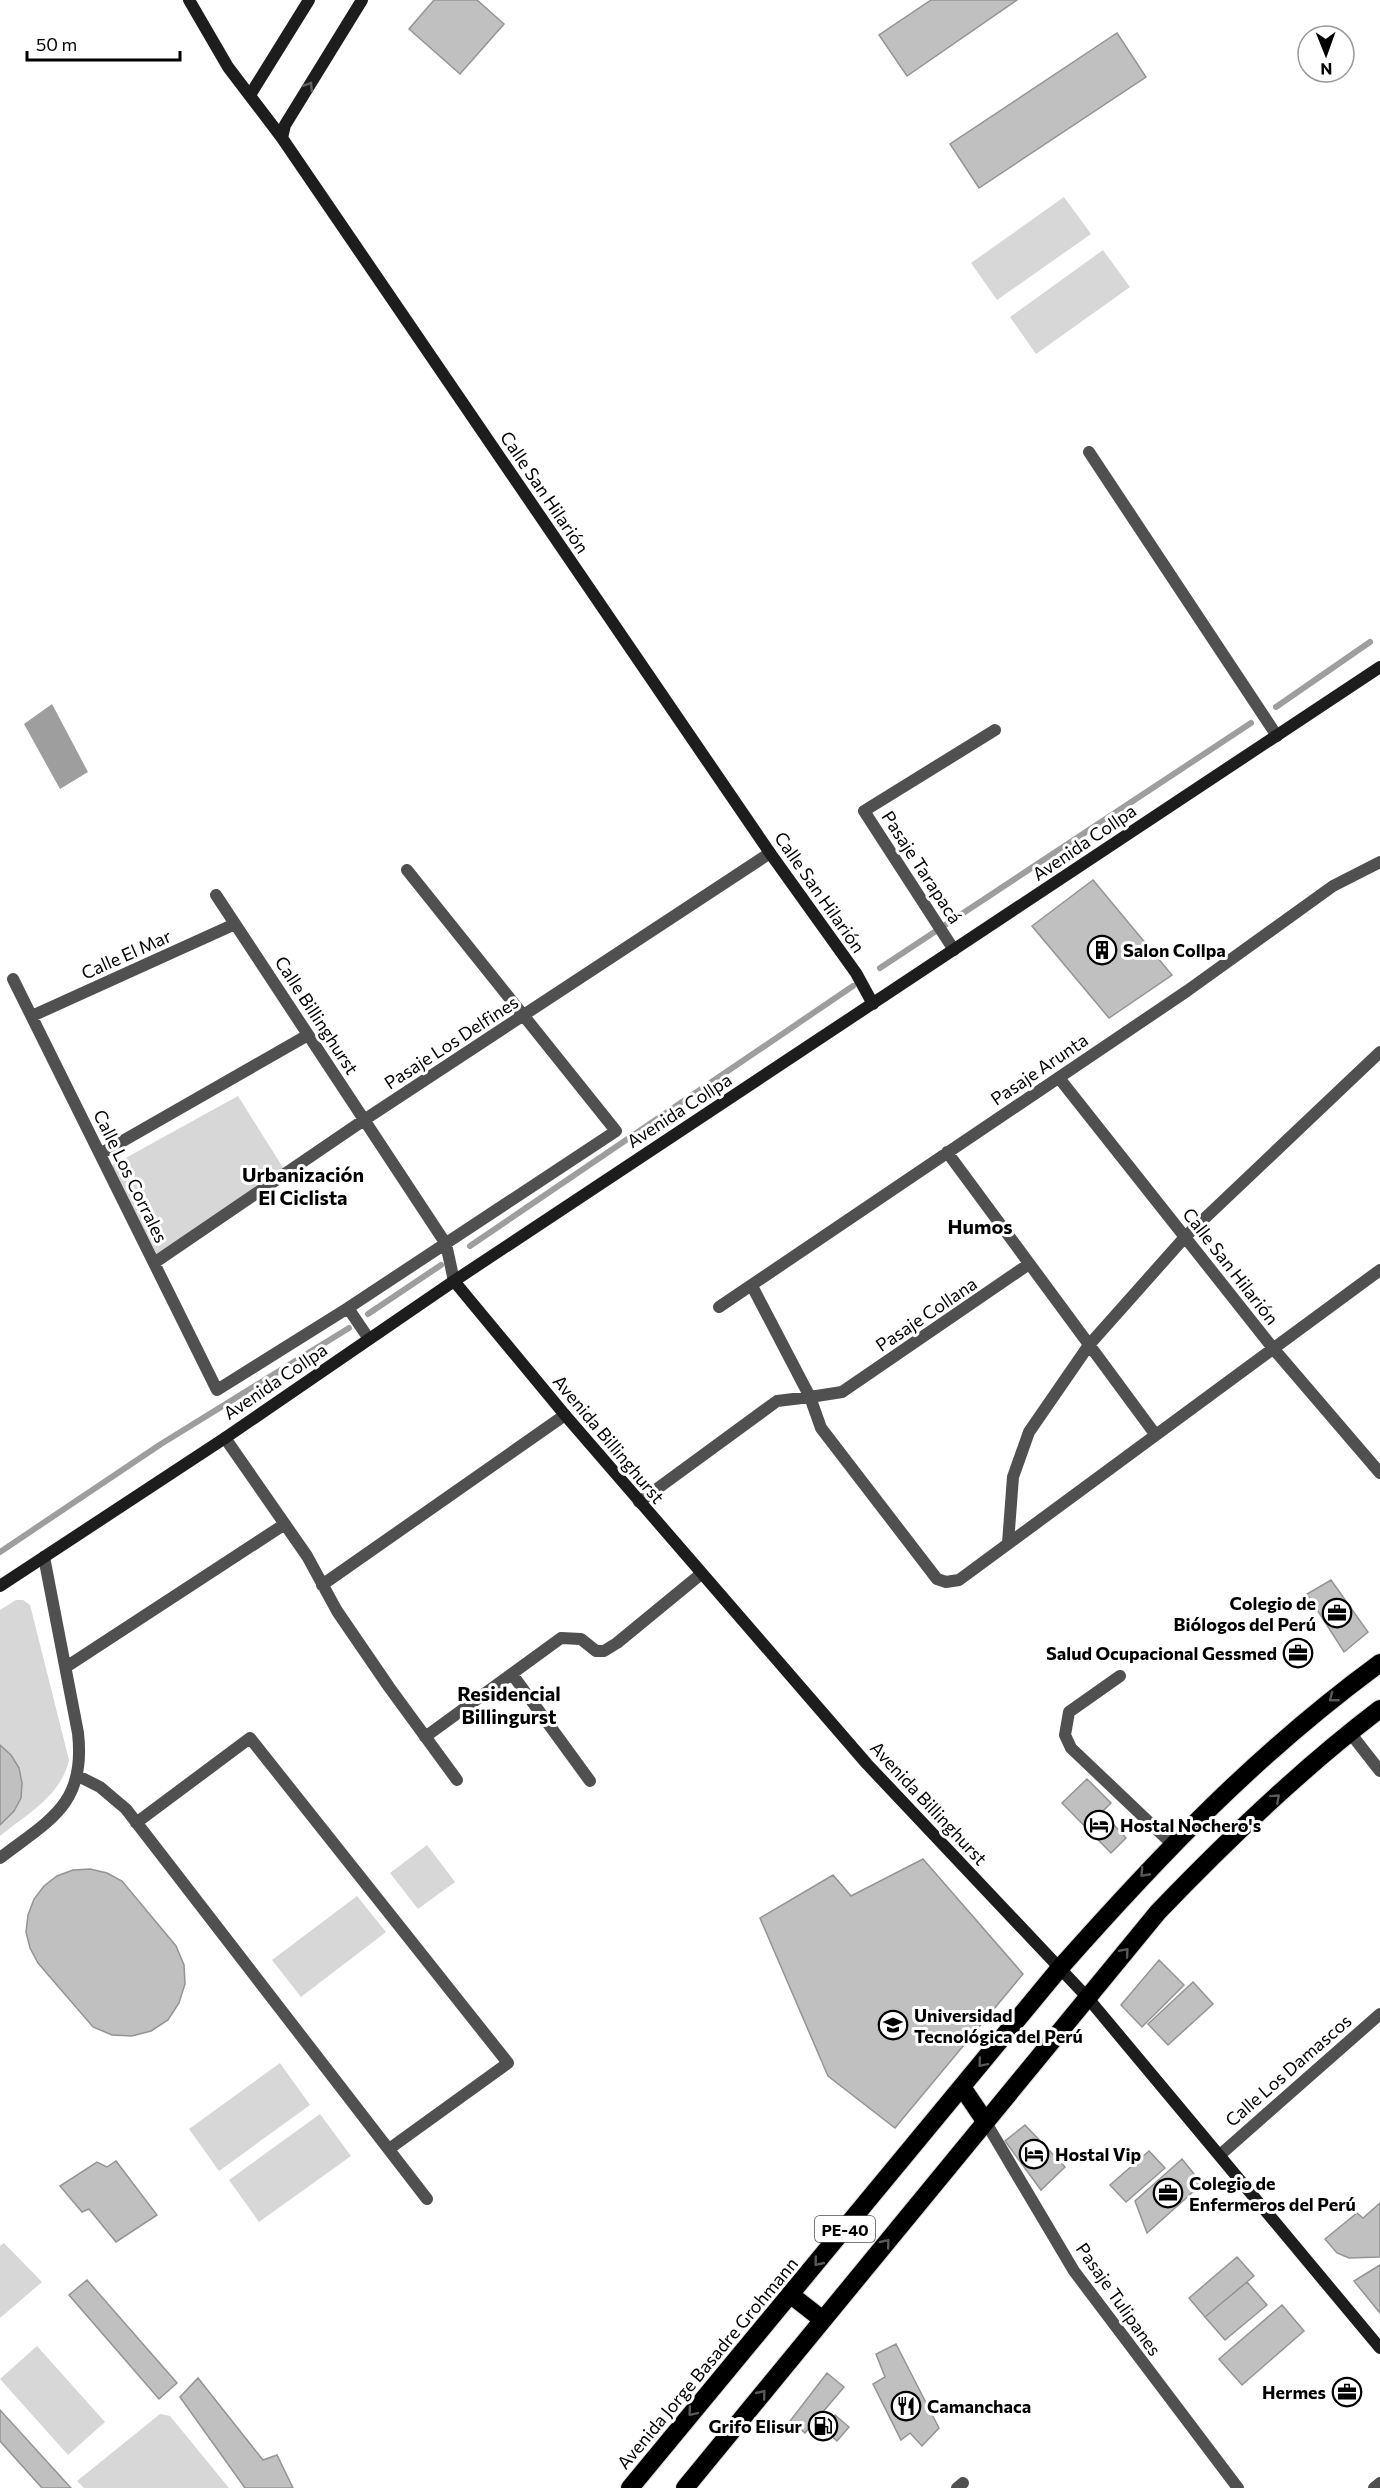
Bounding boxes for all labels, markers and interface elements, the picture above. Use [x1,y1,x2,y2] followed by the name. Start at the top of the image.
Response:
[27,24,180,62] scale bar
[1296,24,1356,84] north arrow
[36,33,77,55] text: 50 m
[1320,60,1332,79] text: N
[301,82,313,92] one-way arrow
[496,427,594,557] street label: Calle San Hilarión
[1028,799,1140,885] street label: Avenida Collpa
[877,807,967,927] street label: Pasaje Tarapacá
[770,827,870,957] street label: Calle San Hilarión
[78,924,174,984] street label: Calle El Mar
[1086,934,1118,966] building icon: Salon Collpa
[1123,939,1226,961] place label: Salon Collpa
[271,952,363,1078] street label: Calle Billinghurst
[380,990,522,1094] street label: Pasaje Los Delfines
[986,1028,1092,1110] street label: Pasaje Arunta
[622,1068,736,1152] street label: Avenida Collpa
[89,1106,173,1246] street label: Calle Los Corrales
[242,1162,364,1209] district label: Urbanización El Ciclista
[1178,1203,1284,1329] street label: Calle San Hilarión
[948,1214,1012,1238] district label: Humos
[871,1272,981,1356] street label: Pasaje Collana
[219,1338,331,1424] street label: Avenida Collpa
[549,1370,669,1508] street label: Avenida Billinghurst
[1174,1592,1316,1635] place label: Colegio de Biólogos del Perú
[1321,1597,1353,1629] office icon: Colegio de Biólogos del Perú
[1282,1637,1314,1669] office icon: Salud Ocupacional Gessmed
[1046,1642,1277,1664] place label: Salud Ocupacional Gessmed
[457,1681,561,1728] district label: Residencial Billingurst
[1329,1691,1340,1702] one-way arrow
[866,1737,992,1869] street label: Avenida Billinghurst
[1269,1794,1280,1805] one-way arrow
[1083,1809,1115,1841] hotel icon: Hostal Nochero's
[1120,1814,1261,1836] place label: Hostal Nochero's
[1141,1866,1152,1877] one-way arrow
[1117,1948,1128,1959] one-way arrow
[914,2004,1083,2047] place label: Universidad Tecnológica del Perú
[877,2009,909,2041] school or university icon: Universidad Tecnológica del Perú
[1220,2009,1356,2131] street label: Calle Los Damascos
[978,2056,989,2067] one-way arrow
[1018,2138,1050,2170] hotel icon: Hostal Vip
[1055,2143,1142,2165] place label: Hostal Vip
[1189,2172,1356,2215] place label: Colegio de Enfermeros del Perú
[1152,2177,1184,2209] office icon: Colegio de Enfermeros del Perú
[815,2216,875,2242] road number: PE-40
[1072,2238,1166,2360] street label: Pasaje Tulipanes
[878,2239,889,2250] one-way arrow
[612,2253,802,2473] street label: Avenida Jorge Basadre Grohmann
[814,2256,825,2267] one-way arrow
[1331,2376,1363,2408] office icon: Hermes
[1262,2381,1326,2403] place label: Hermes
[755,2390,766,2401] one-way arrow
[890,2390,922,2422] restaurant icon: Camanchaca
[927,2395,1031,2417] place label: Camanchaca
[688,2405,699,2416] one-way arrow
[807,2410,839,2442] fuel station icon: Grifo Elisur
[708,2415,803,2437] place label: Grifo Elisur

